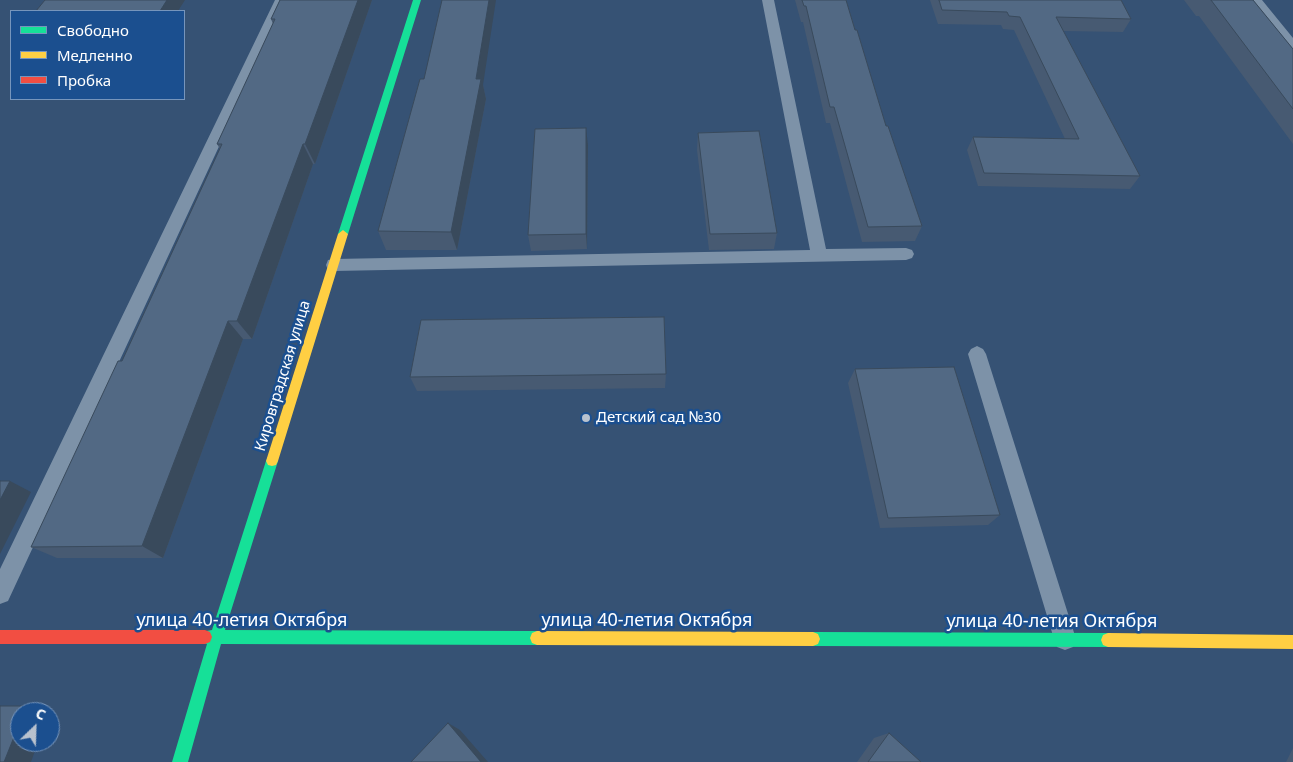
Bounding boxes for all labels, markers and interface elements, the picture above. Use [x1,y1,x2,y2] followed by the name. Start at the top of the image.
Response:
[10,10,185,100] legend
[57,20,129,40] text: Свободно
[57,45,133,65] text: Медленно
[57,70,111,90] text: Пробка
[251,298,315,454] street label: Кировградская улица
[596,409,721,427] place label: Детский сад №30
[580,412,592,424] marker: Детский сад №30
[137,610,347,632] street label: улица 40-летия Октября
[542,610,752,632] street label: улица 40-летия Октября
[947,611,1157,633] street label: улица 40-летия Октября
[10,702,60,752] north arrow
[33,703,49,724] text: С

